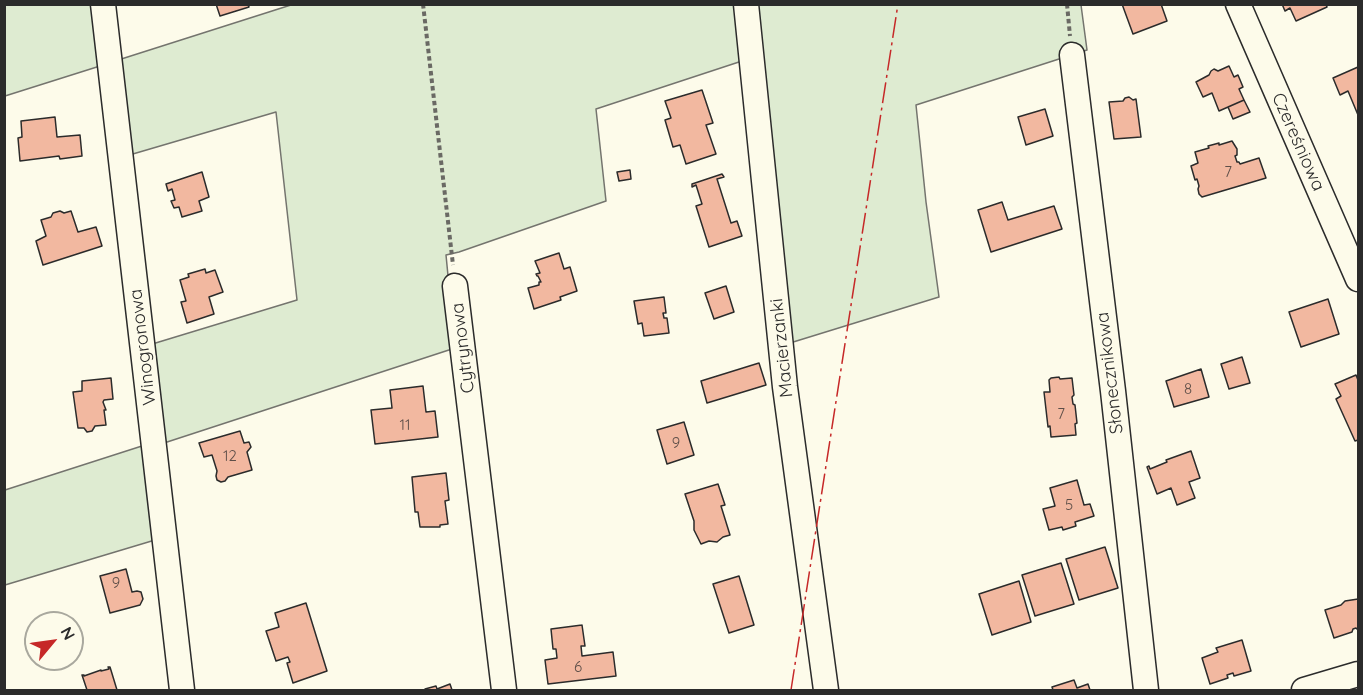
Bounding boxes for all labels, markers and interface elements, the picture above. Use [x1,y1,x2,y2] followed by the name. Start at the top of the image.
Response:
[1267,90,1329,194] street label: Czereśniowa
[1224,163,1232,181] house number: 7
[125,288,161,406] street label: Winogronowa
[766,297,798,399] street label: Macierzanki
[447,302,479,394] street label: Cytrynowa
[1092,311,1128,435] street label: Słonecznikowa
[1184,380,1192,398] house number: 8
[1057,405,1065,423] house number: 7
[399,416,411,434] house number: 11
[672,434,680,452] house number: 9
[223,447,237,465] house number: 12
[1065,496,1073,514] house number: 5
[112,574,120,592] house number: 9
[24,611,84,671] north arrow
[56,623,80,643] text: N
[574,658,582,676] house number: 6

